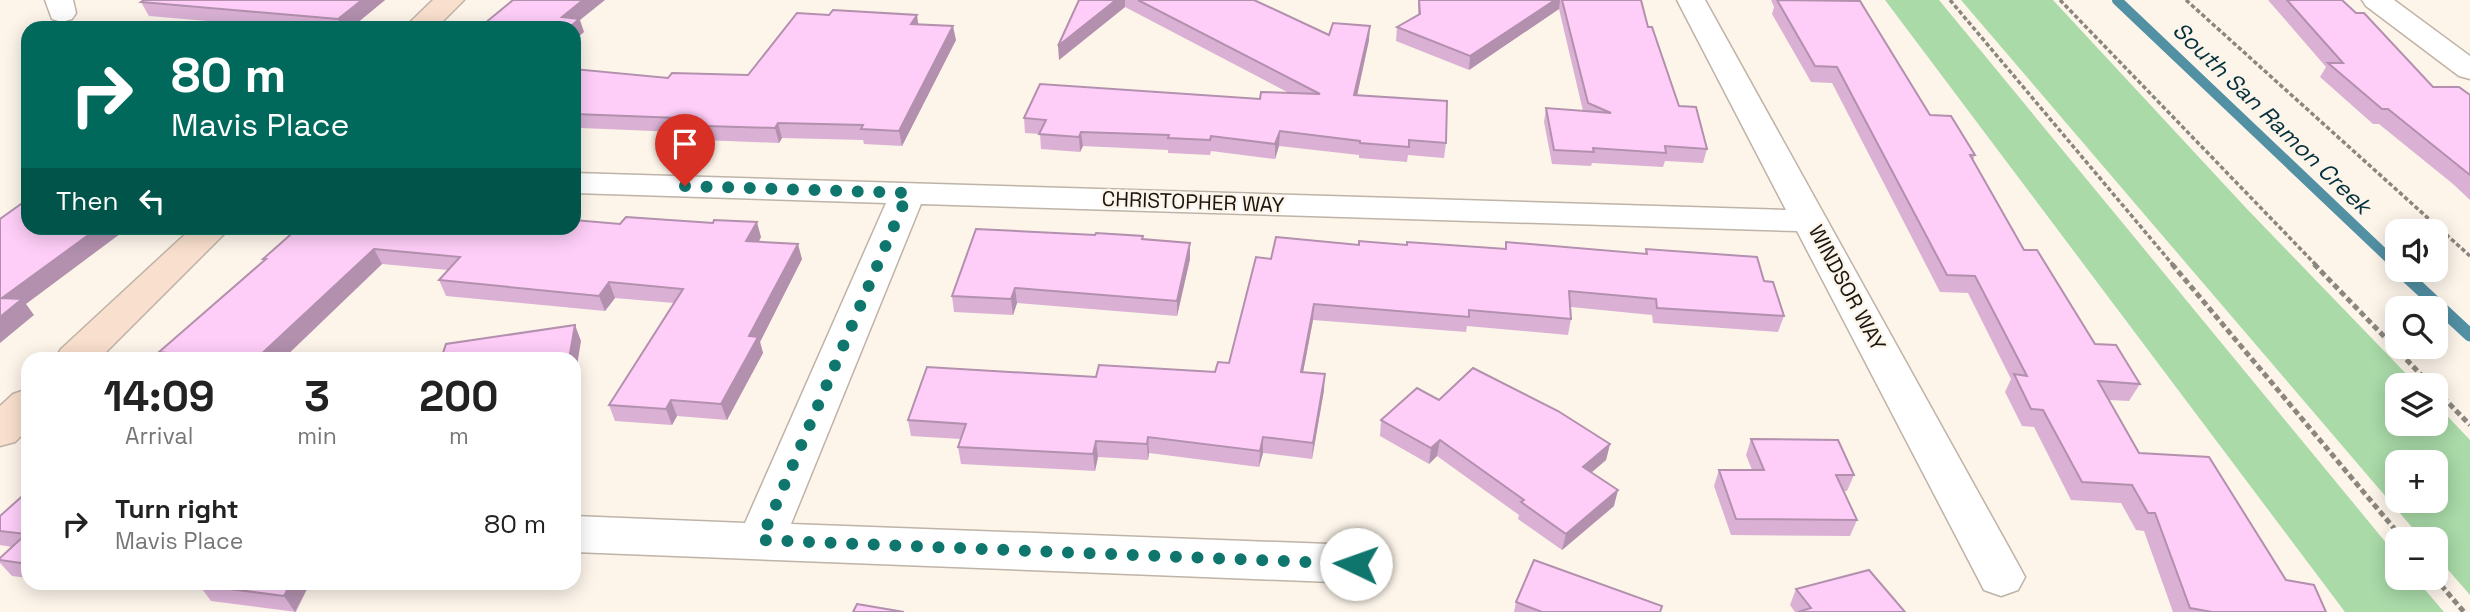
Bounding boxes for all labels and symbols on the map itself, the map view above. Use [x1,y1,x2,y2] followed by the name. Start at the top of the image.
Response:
[2166,15,2380,223] water label: South San Ramon Creek
[655,114,715,186] pin
[1101,185,1285,218] street label: CHRISTOPHER WAY
[1803,220,1892,356] street label: WINDSOR WAY
[1319,527,1393,601] position arrow

